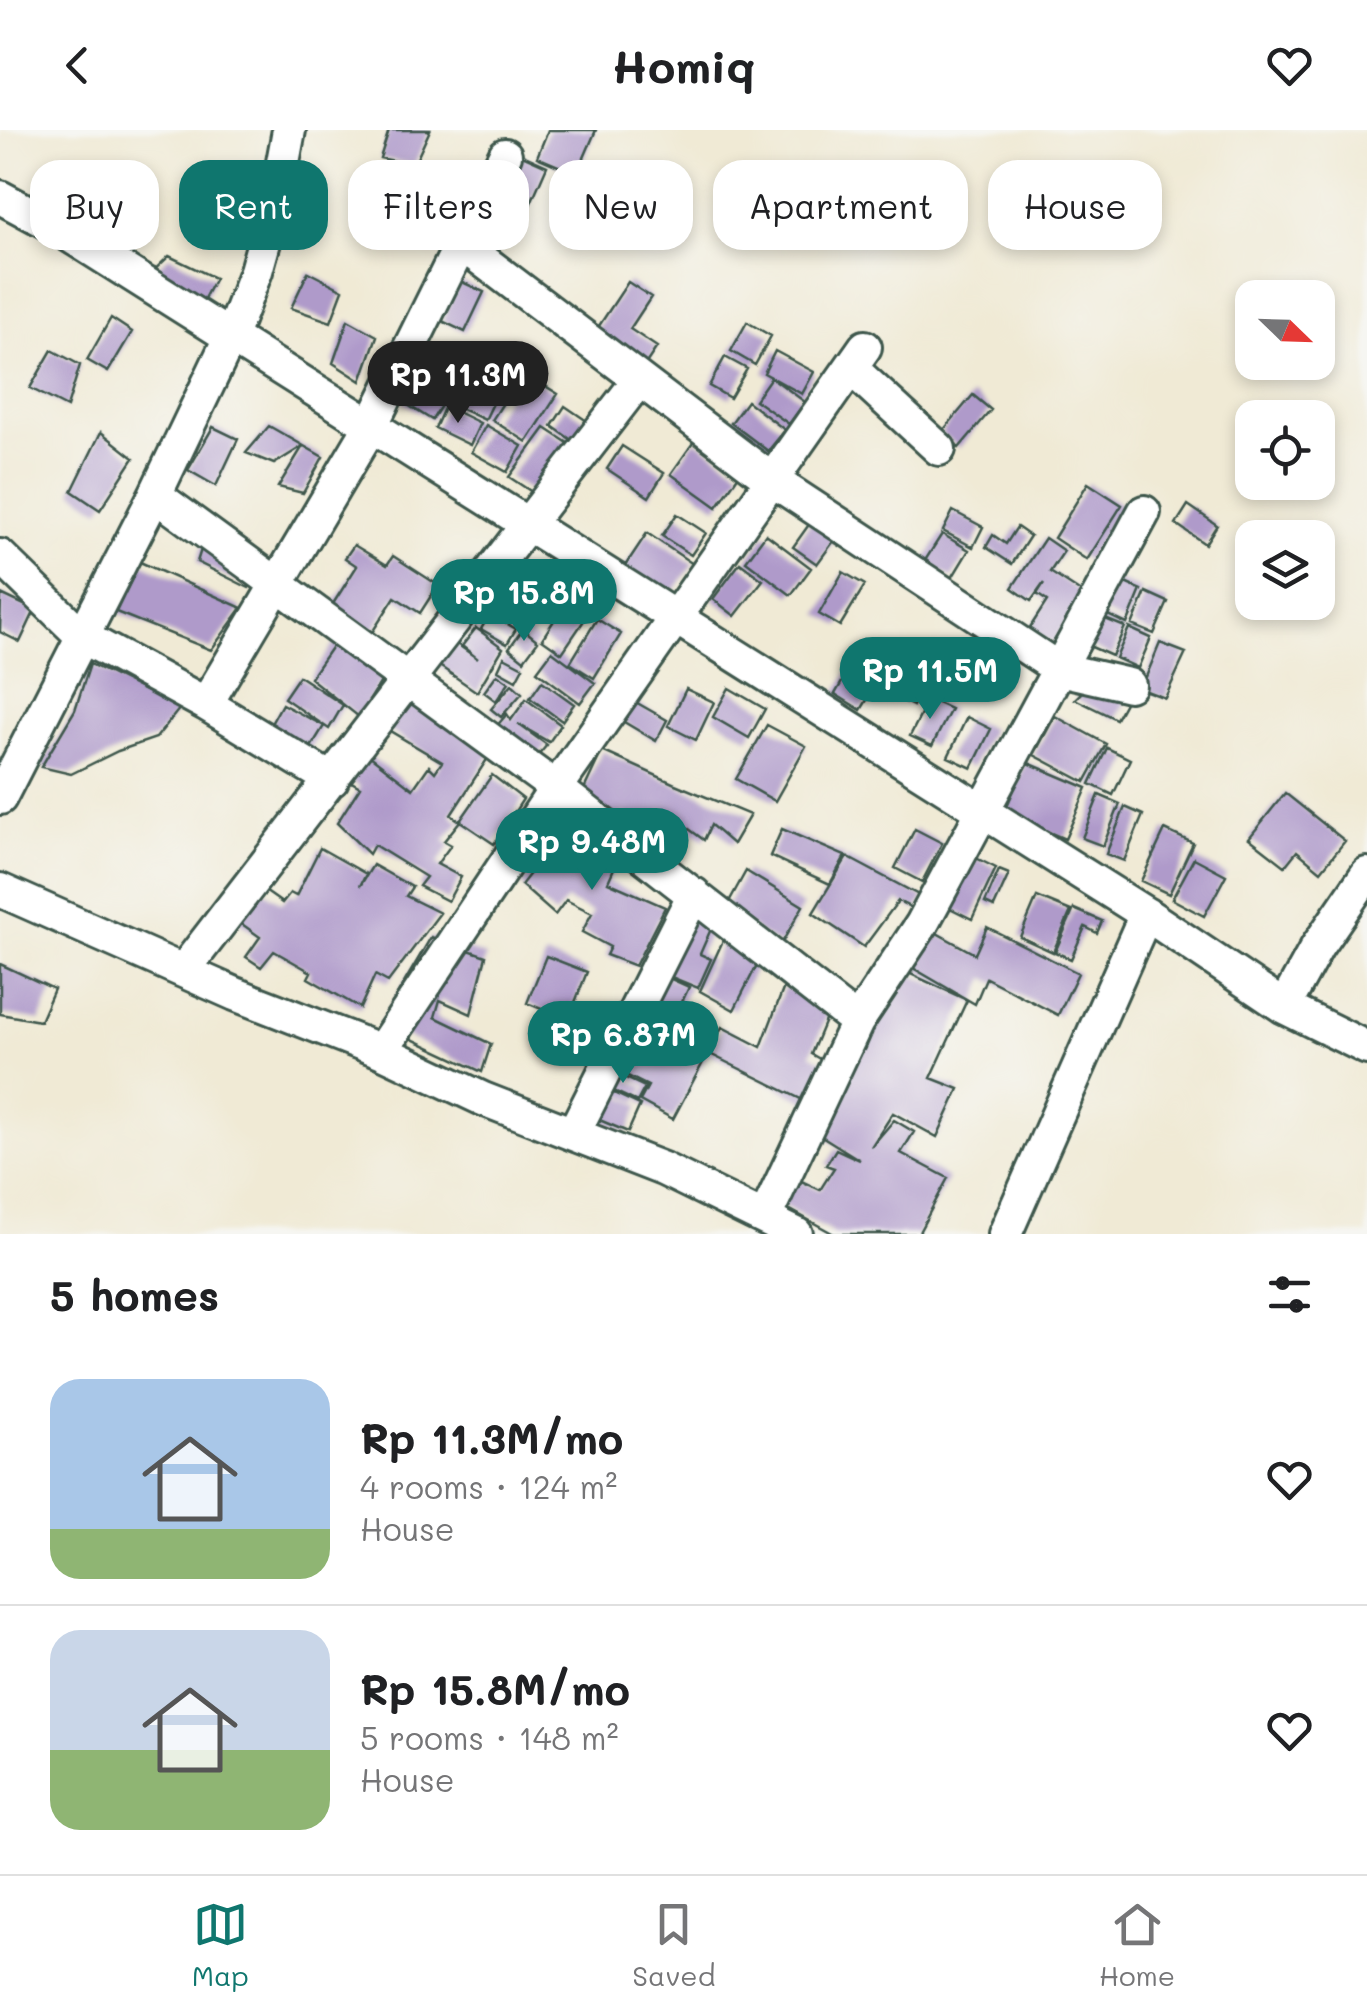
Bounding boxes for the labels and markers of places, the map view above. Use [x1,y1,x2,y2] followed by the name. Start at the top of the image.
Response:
[355,341,561,426] pin: Rp 11.3M
[421,559,627,644] pin: Rp 15.8M
[827,637,1033,722] pin: Rp 11.5M
[489,808,695,893] pin: Rp 9.48M
[520,1001,726,1086] pin: Rp 6.87M

